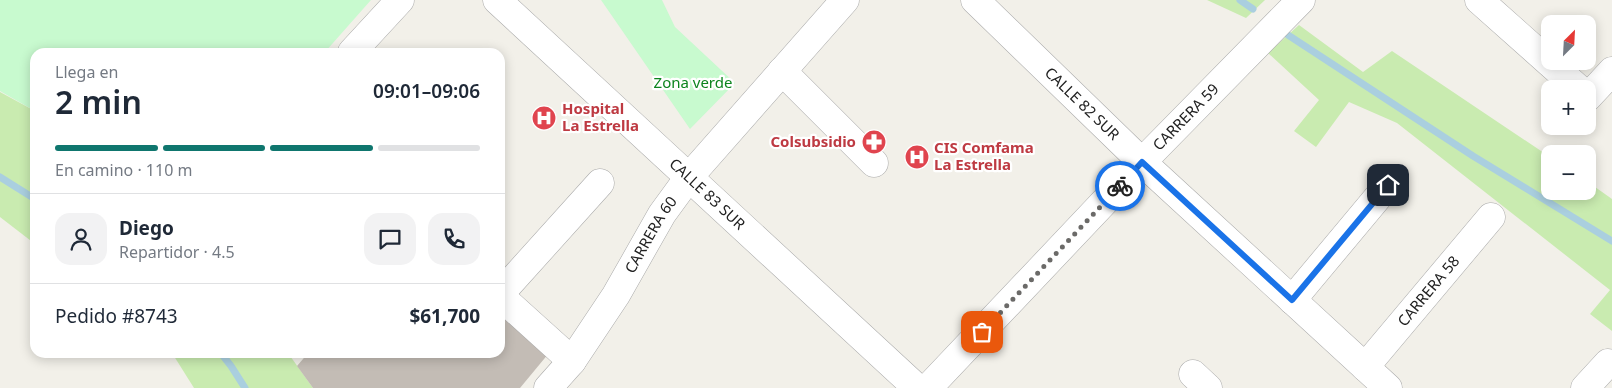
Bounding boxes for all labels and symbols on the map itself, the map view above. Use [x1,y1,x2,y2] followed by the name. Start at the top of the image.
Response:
[1541,15,1596,70] north arrow
[1041,62,1125,144] street label: CALLE 82 SUR
[654,72,732,92] park label: Zona verde
[1148,79,1223,154] street label: CARRERA 59
[562,98,639,135] place label: Hospital La Estrella
[531,105,557,131] hospital icon: Hospital La Estrella
[861,129,887,155] pharmacy icon: Colsubsidio
[770,131,856,151] place label: Colsubsidio
[934,137,1034,174] place label: CIS Comfama La Estrella
[904,144,930,170] hospital icon: CIS Comfama La Estrella
[665,153,751,234] street label: CALLE 83 SUR
[1095,161,1145,211] courier
[1367,164,1409,206] pin
[620,192,681,276] street label: CARRERA 60
[1393,251,1463,330] street label: CARRERA 58
[961,311,1003,353] pin

